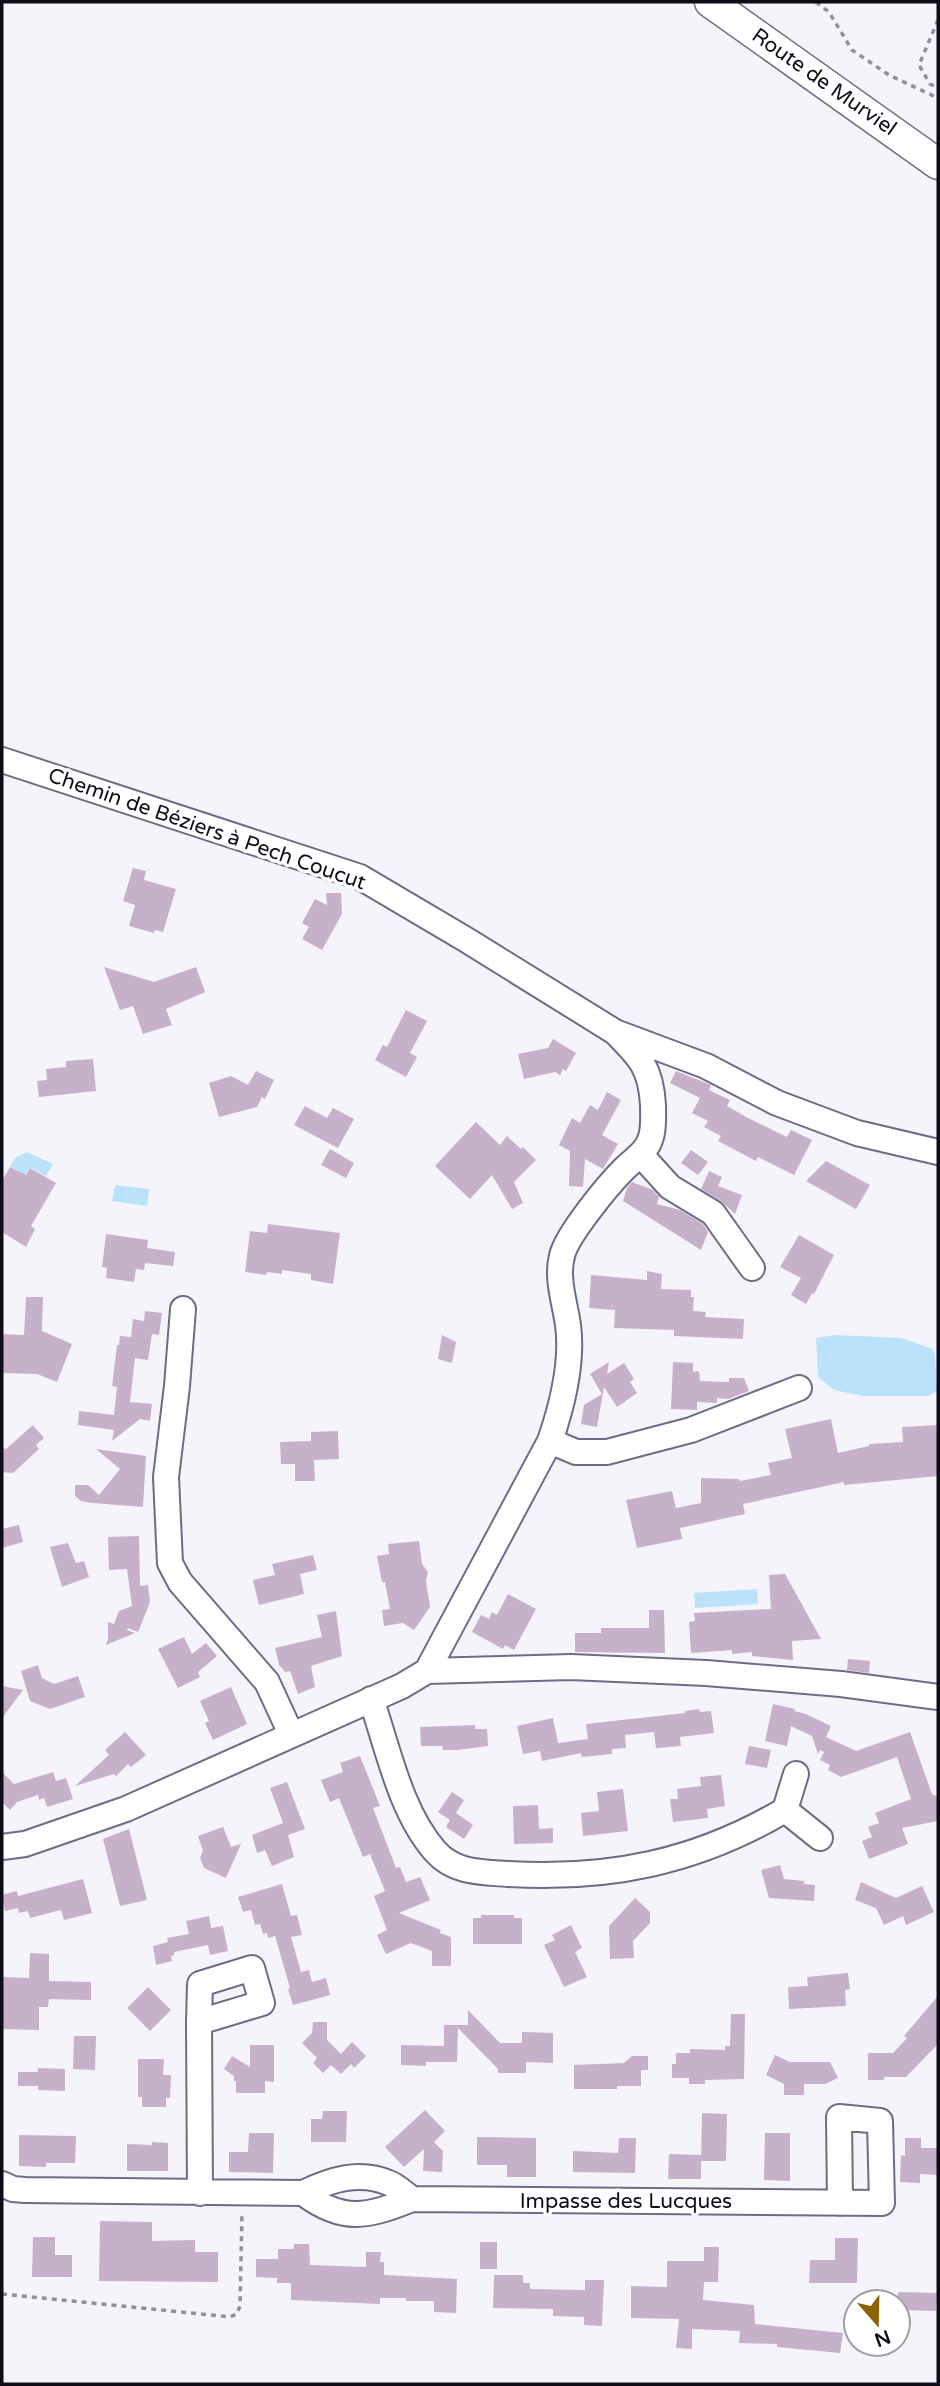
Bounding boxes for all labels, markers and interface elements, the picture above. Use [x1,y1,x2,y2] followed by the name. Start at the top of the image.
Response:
[747,23,901,141] street label: Route de Murviel
[45,763,369,895] street label: Chemin de Béziers à Pech Coucut
[520,2189,732,2214] street label: Impasse des Lucques
[842,2288,912,2358] north arrow
[872,2325,893,2351] text: N

